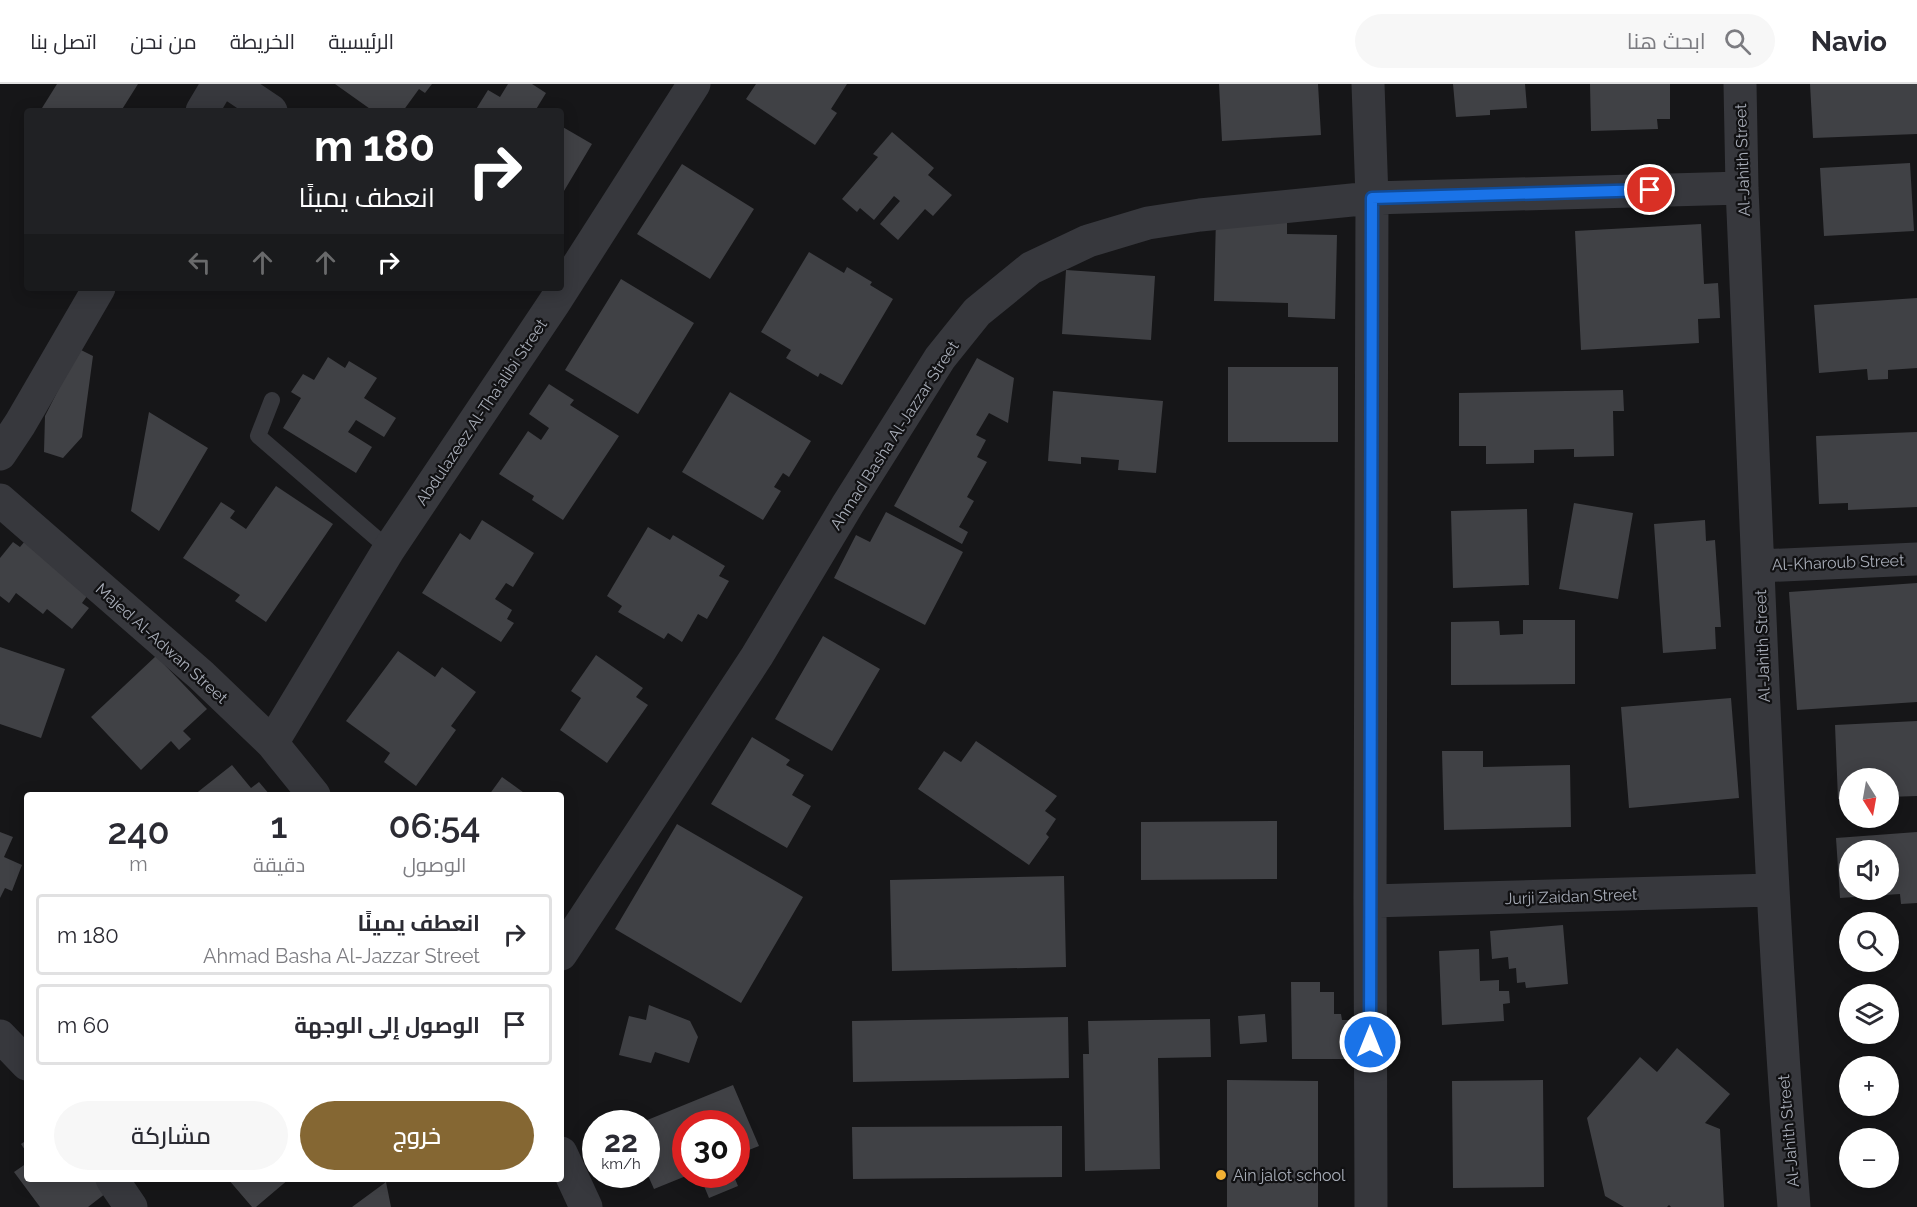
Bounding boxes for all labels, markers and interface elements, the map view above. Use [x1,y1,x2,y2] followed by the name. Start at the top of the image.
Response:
[1355,14,1775,68] search box
[1721,25,1754,58] icon: search
[1811,25,1887,58] text: Navio
[1627,28,1706,54] text: ابحث هنا
[30,29,97,54] text: اتصل بنا
[130,29,197,54] text: من نحن
[230,29,295,54] text: الخريطة
[328,29,394,54] text: الرئيسية
[1731,103,1754,217] street label: Al-Jahith Street
[314,122,435,171] text: 180 m
[456,132,534,210] icon: right
[1624,164,1675,215] pin
[1633,173,1666,206] icon: arrive
[298,182,435,213] text: انعطف يمينًا
[183,246,216,279] icon: left
[246,246,279,279] icon: ahead
[309,246,342,279] icon: ahead
[372,246,405,279] icon: right
[412,315,551,509] street label: Abdulazeez Al-Tha'alibi Street
[826,337,963,533] street label: Ahmad Basha Al-Jazzar Street
[1771,551,1905,574] street label: Al-Kharoub Street
[92,579,232,708] street label: Majed Al-Adwan Street
[1751,589,1774,703] street label: Al-Jahith Street
[1839,768,1899,828] north arrow
[1839,768,1899,1188] map controls
[271,804,288,846] text: 1
[388,804,481,846] text: 06:54
[107,810,170,852] text: 240
[1839,840,1899,900] button: sound
[129,852,148,876] text: m
[253,853,305,877] text: دقيقة
[403,853,466,877] text: الوصول
[1504,885,1638,908] street label: Jurji Zaidan Street
[357,910,480,936] text: انعطف يمينًا
[1839,912,1899,972] button: search
[498,918,531,951] icon: right
[57,922,119,948] text: 180 m
[203,944,480,968] text: Ahmad Basha Al-Jazzar Street
[1839,984,1899,1044] button: layers
[498,1008,531,1041] icon: arrive
[1338,1010,1402,1074] position arrow
[57,1012,110,1038] text: 60 m
[294,1012,480,1038] text: الوصول إلى الوجهة
[1839,1056,1899,1116] button: +
[1774,1073,1803,1188] street label: Al-Jahith Street
[54,1101,288,1170] button: مشاركة
[300,1101,534,1170] button: خروج
[672,1110,750,1188] speed limit sign: 30
[604,1124,638,1159] text: 22
[1839,1128,1899,1188] button: −
[601,1155,641,1173] text: km/h
[1233,1166,1346,1185] place label: Ain jalot school
[1214,1168,1228,1182] marker: Ain jalot school

